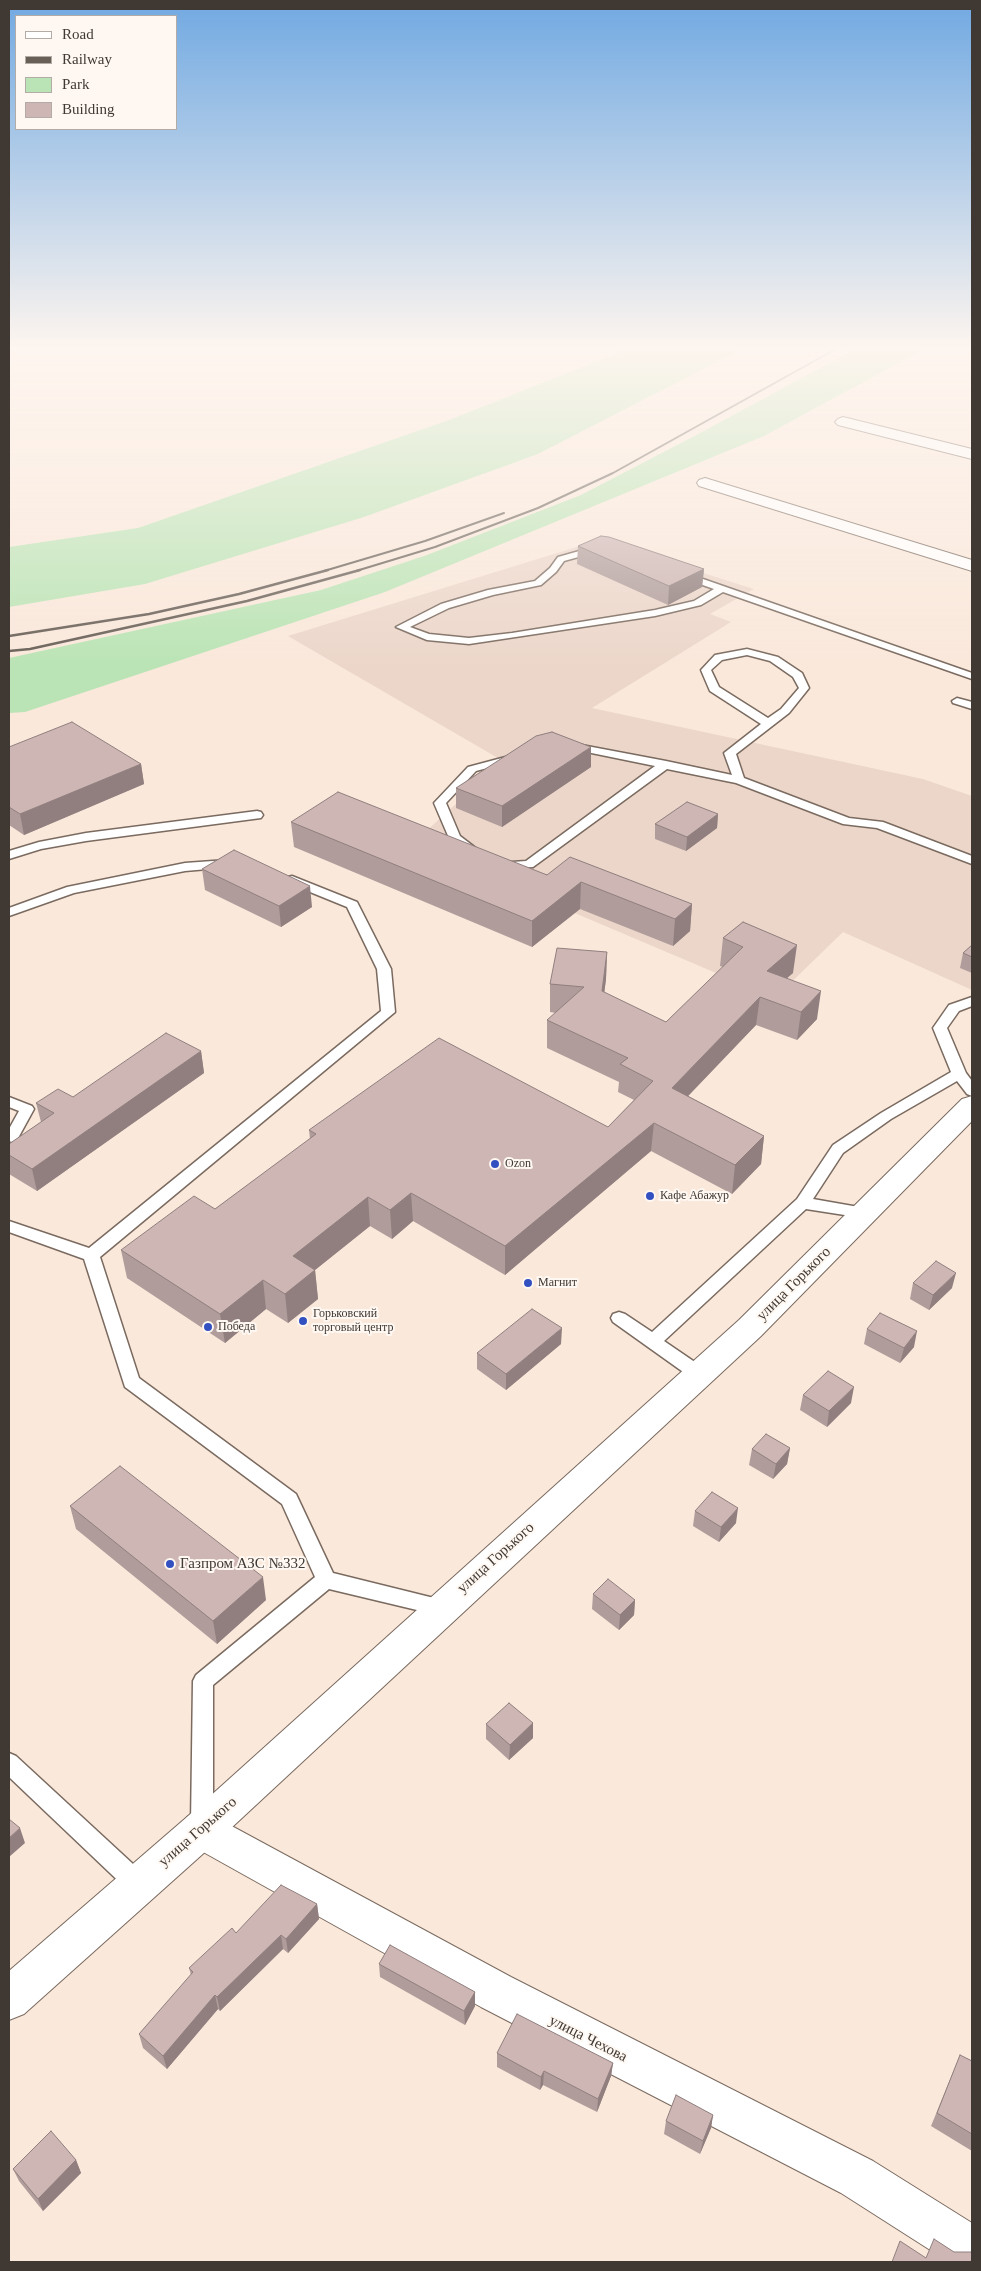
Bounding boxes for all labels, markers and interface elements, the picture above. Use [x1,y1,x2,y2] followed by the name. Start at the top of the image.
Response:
[15,15,178,130] legend
[62,26,94,42] text: Road
[62,51,112,67] text: Railway
[62,76,90,92] text: Park
[62,101,115,117] text: Building
[505,1157,531,1171] place label: Ozon
[489,1158,501,1170] marker: Ozon
[660,1189,729,1203] place label: Кафе Абажур
[644,1190,656,1202] marker: Кафе Абажур
[753,1243,835,1325] street label: улица Горького
[538,1276,577,1290] place label: Магнит
[522,1277,534,1289] marker: Магнит
[313,1307,393,1335] place label: Горьковский торговый центр
[297,1315,309,1327] marker: Горьковский торговый центр
[218,1320,255,1334] place label: Победа
[202,1321,214,1333] marker: Победа
[454,1519,538,1597] street label: улица Горького
[180,1555,305,1573] place label: Газпром АЗС №332
[164,1558,176,1570] marker: Газпром АЗС №332
[155,1793,241,1871] street label: улица Горького
[546,2012,630,2066] street label: улица Чехова

